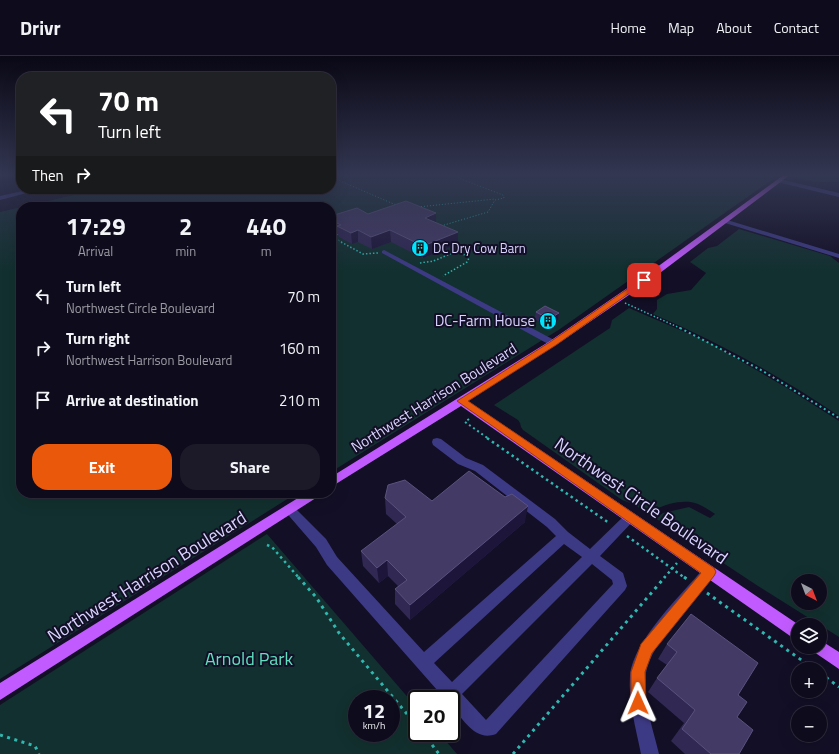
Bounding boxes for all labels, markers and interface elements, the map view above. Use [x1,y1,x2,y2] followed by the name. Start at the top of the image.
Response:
[20,13,61,42] text: Drivr
[611,17,646,38] text: Home
[668,17,694,38] text: Map
[716,17,752,38] text: About
[774,17,819,38] text: Contact
[98,79,159,122] text: 70 m
[32,88,84,140] icon: left
[98,118,161,145] text: Turn left
[32,164,64,187] text: Then
[72,164,94,186] icon: right
[66,208,126,244] text: 17:29
[179,208,193,244] text: 2
[246,208,286,244] text: 440
[410,238,430,258] building icon: DC Dry Cow Barn
[433,238,526,258] place label: DC Dry Cow Barn
[78,241,113,261] text: Arrival
[175,241,196,261] text: min
[261,241,272,261] text: m
[627,263,661,297] pin
[633,269,655,291] icon: arrive
[66,275,121,298] text: Turn left
[32,285,54,307] icon: left
[287,285,320,308] text: 70 m
[66,298,215,318] text: Northwest Circle Boulevard
[435,309,535,332] place label: DC-Farm House
[538,311,558,331] building icon: DC-Farm House
[66,327,130,350] text: Turn right
[32,337,54,359] icon: right
[279,337,320,360] text: 160 m
[346,337,521,458] street label: Northwest Harrison Boulevard
[66,350,232,370] text: Northwest Harrison Boulevard
[32,389,54,411] icon: arrive
[66,389,199,412] text: Arrive at destination
[279,389,320,412] text: 210 m
[549,430,733,571] street label: Northwest Circle Boulevard
[32,444,172,490] button: Exit
[180,444,320,490] button: Share
[42,504,252,649] street label: Northwest Harrison Boulevard
[791,574,827,610] north arrow
[791,574,827,742] map controls
[791,618,827,654] button: layers
[205,645,293,672] park label: Arnold Park
[791,662,827,698] button: +
[617,682,659,724] position arrow
[408,690,460,742] speed limit sign: 20
[363,695,385,726] text: 12
[791,706,827,742] button: −
[363,718,385,733] text: km/h

